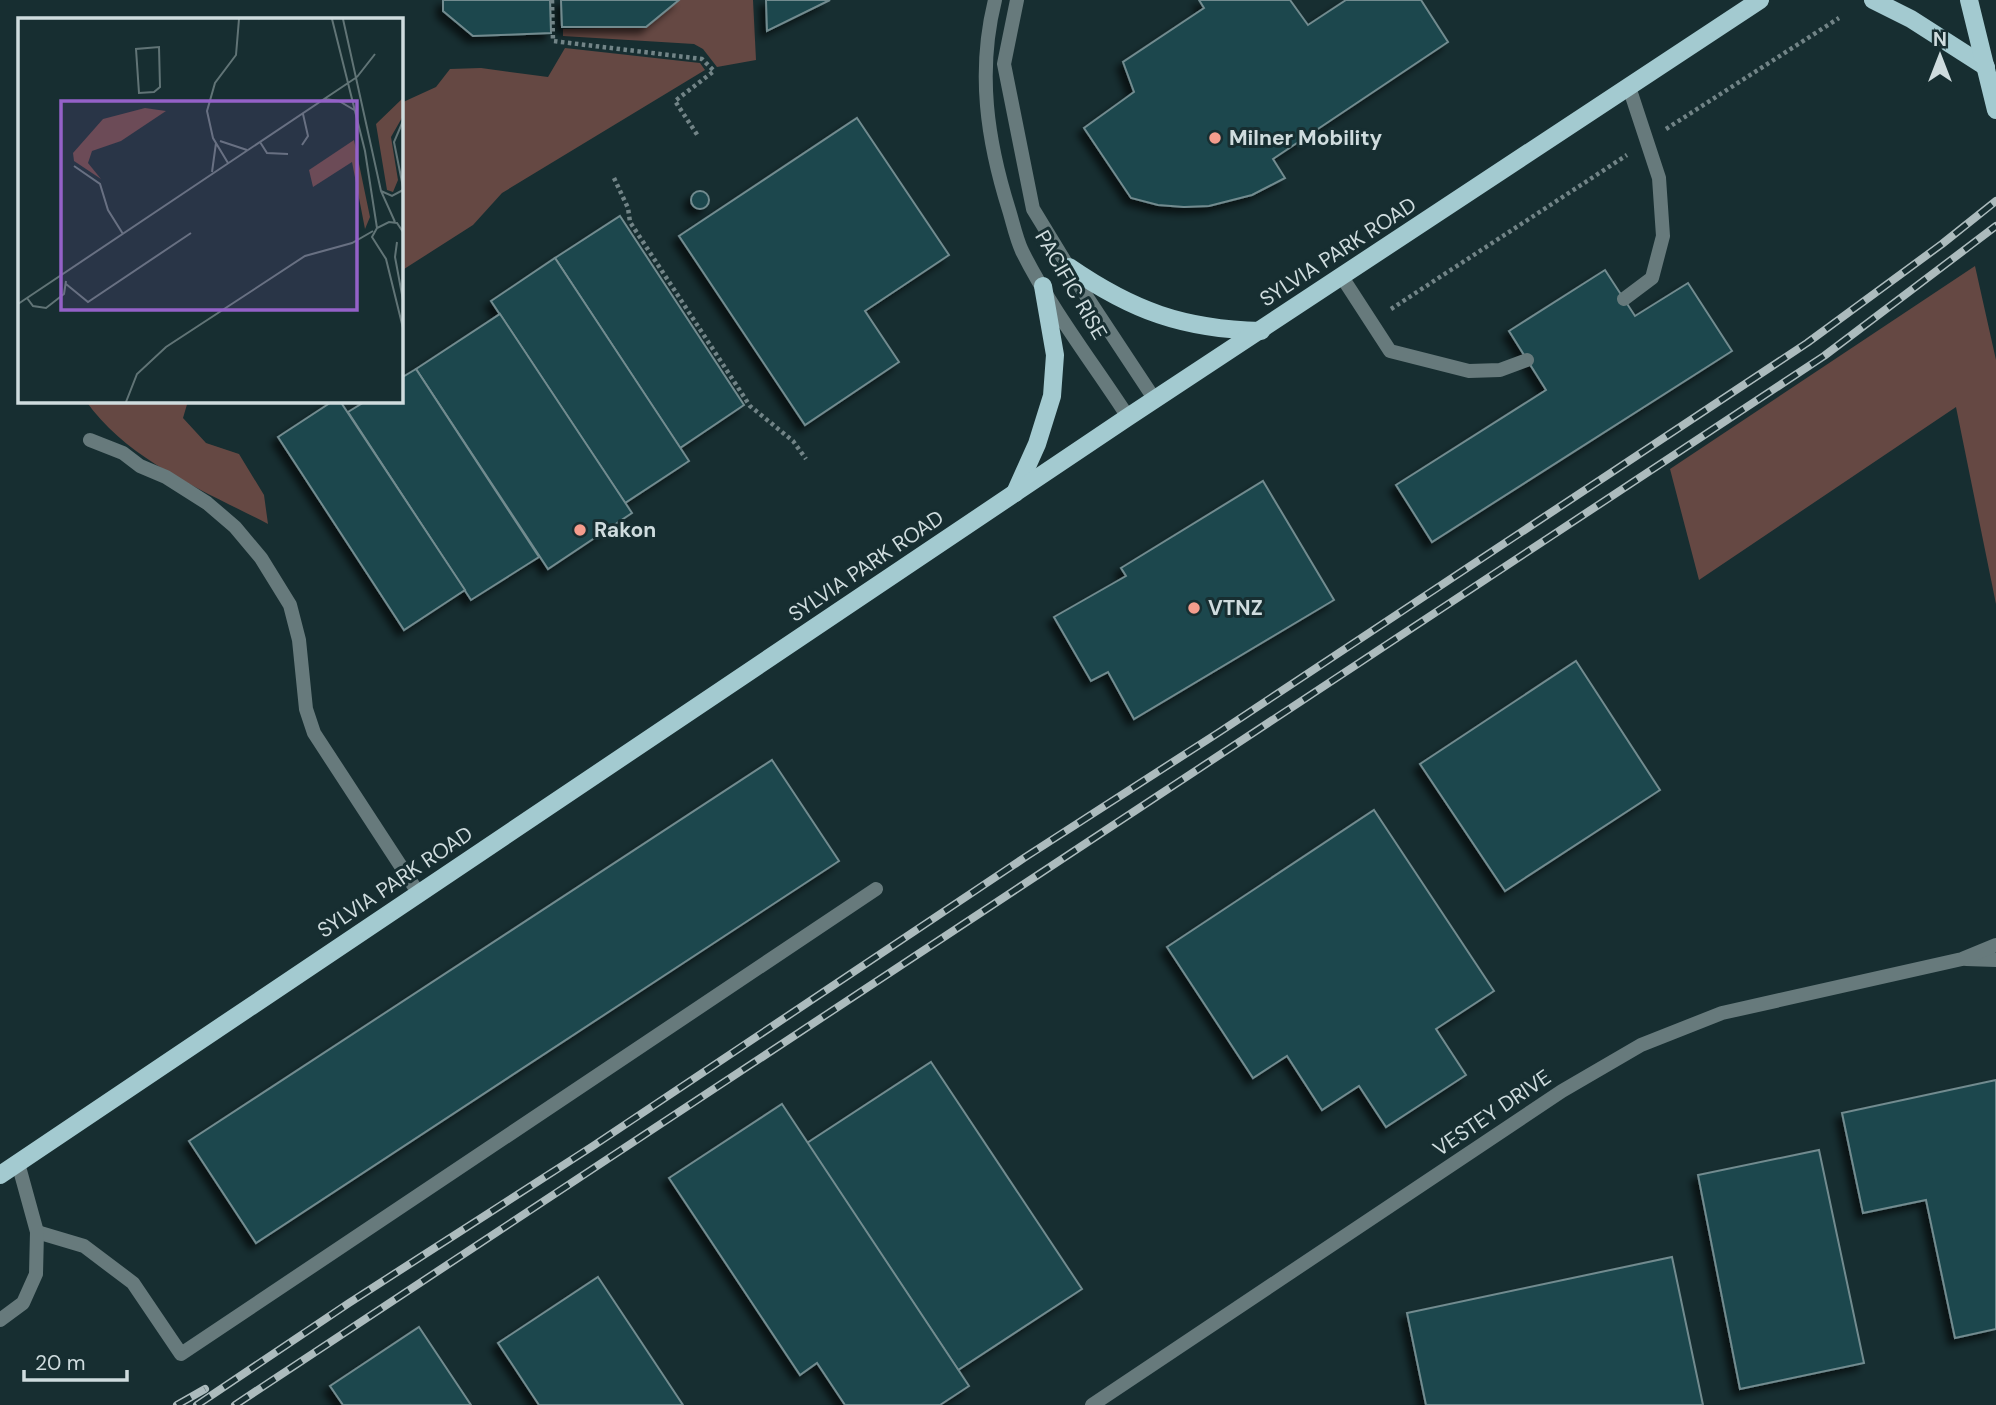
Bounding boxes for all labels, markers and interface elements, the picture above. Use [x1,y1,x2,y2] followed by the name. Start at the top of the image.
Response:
[18,18,402,402] inset map
[1905,21,1975,91] north arrow
[1933,27,1947,52] text: N
[1229,124,1382,152] place label: Milner Mobility
[1207,130,1223,146] marker: Milner Mobility
[1254,191,1422,313] street label: SYLVIA PARK ROAD
[1028,225,1114,345] street label: PACIFIC RISE
[783,504,949,628] street label: SYLVIA PARK ROAD
[594,516,656,544] place label: Rakon
[572,522,588,538] marker: Rakon
[1208,594,1263,622] place label: VTNZ
[1186,600,1202,616] marker: VTNZ
[312,820,478,944] street label: SYLVIA PARK ROAD
[1427,1063,1557,1163] street label: VESTEY DRIVE
[24,1338,128,1382] scale bar
[35,1349,86,1377] text: 20 m

